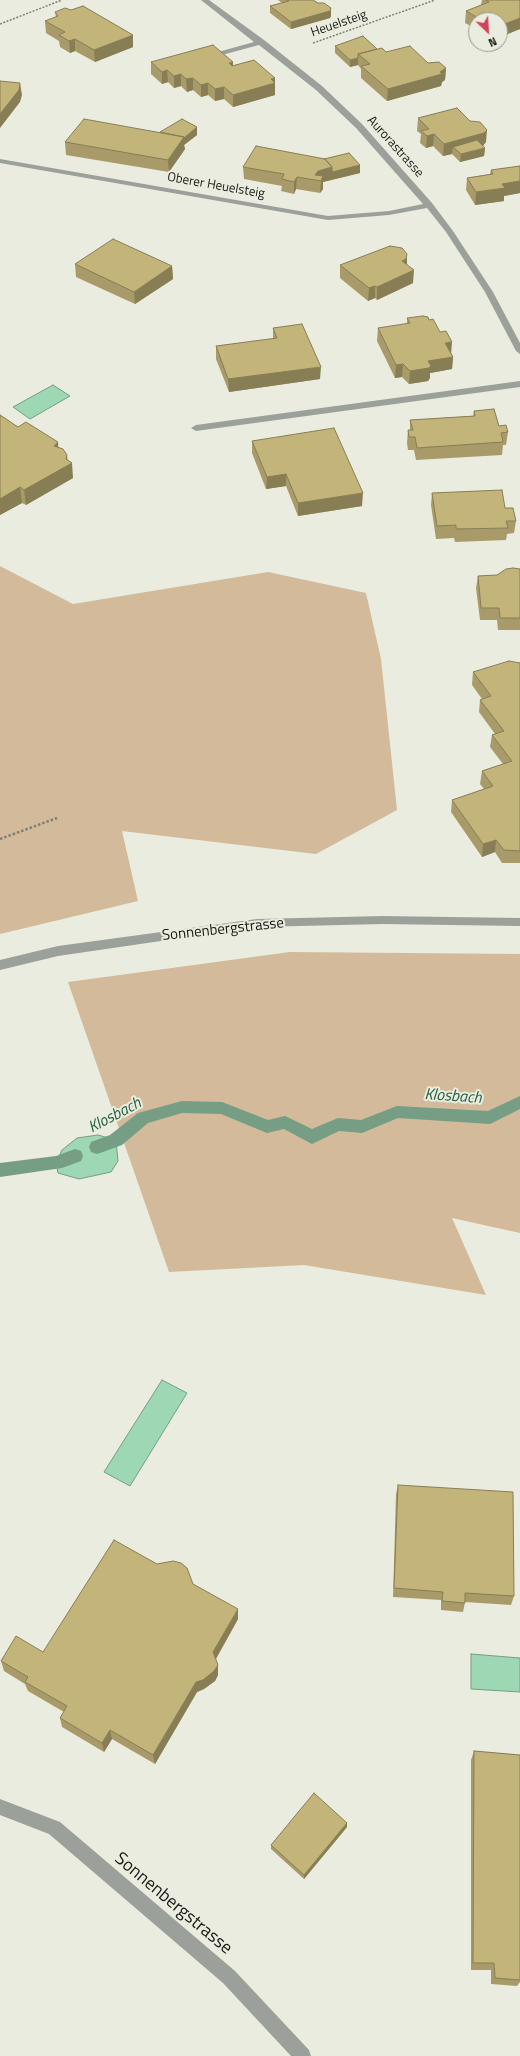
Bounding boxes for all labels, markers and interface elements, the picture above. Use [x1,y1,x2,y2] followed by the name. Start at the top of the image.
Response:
[309,7,369,41] street label: Heuelsteig
[468,12,508,52] north arrow
[486,33,499,51] text: N
[363,113,427,181] street label: Aurorastrasse
[166,170,266,202] street label: Oberer Heuelsteig
[161,915,285,945] street label: Sonnenbergstrasse
[424,1085,482,1109] water label: Klosbach
[85,1094,145,1138] water label: Klosbach
[110,1848,236,1960] street label: Sonnenbergstrasse

